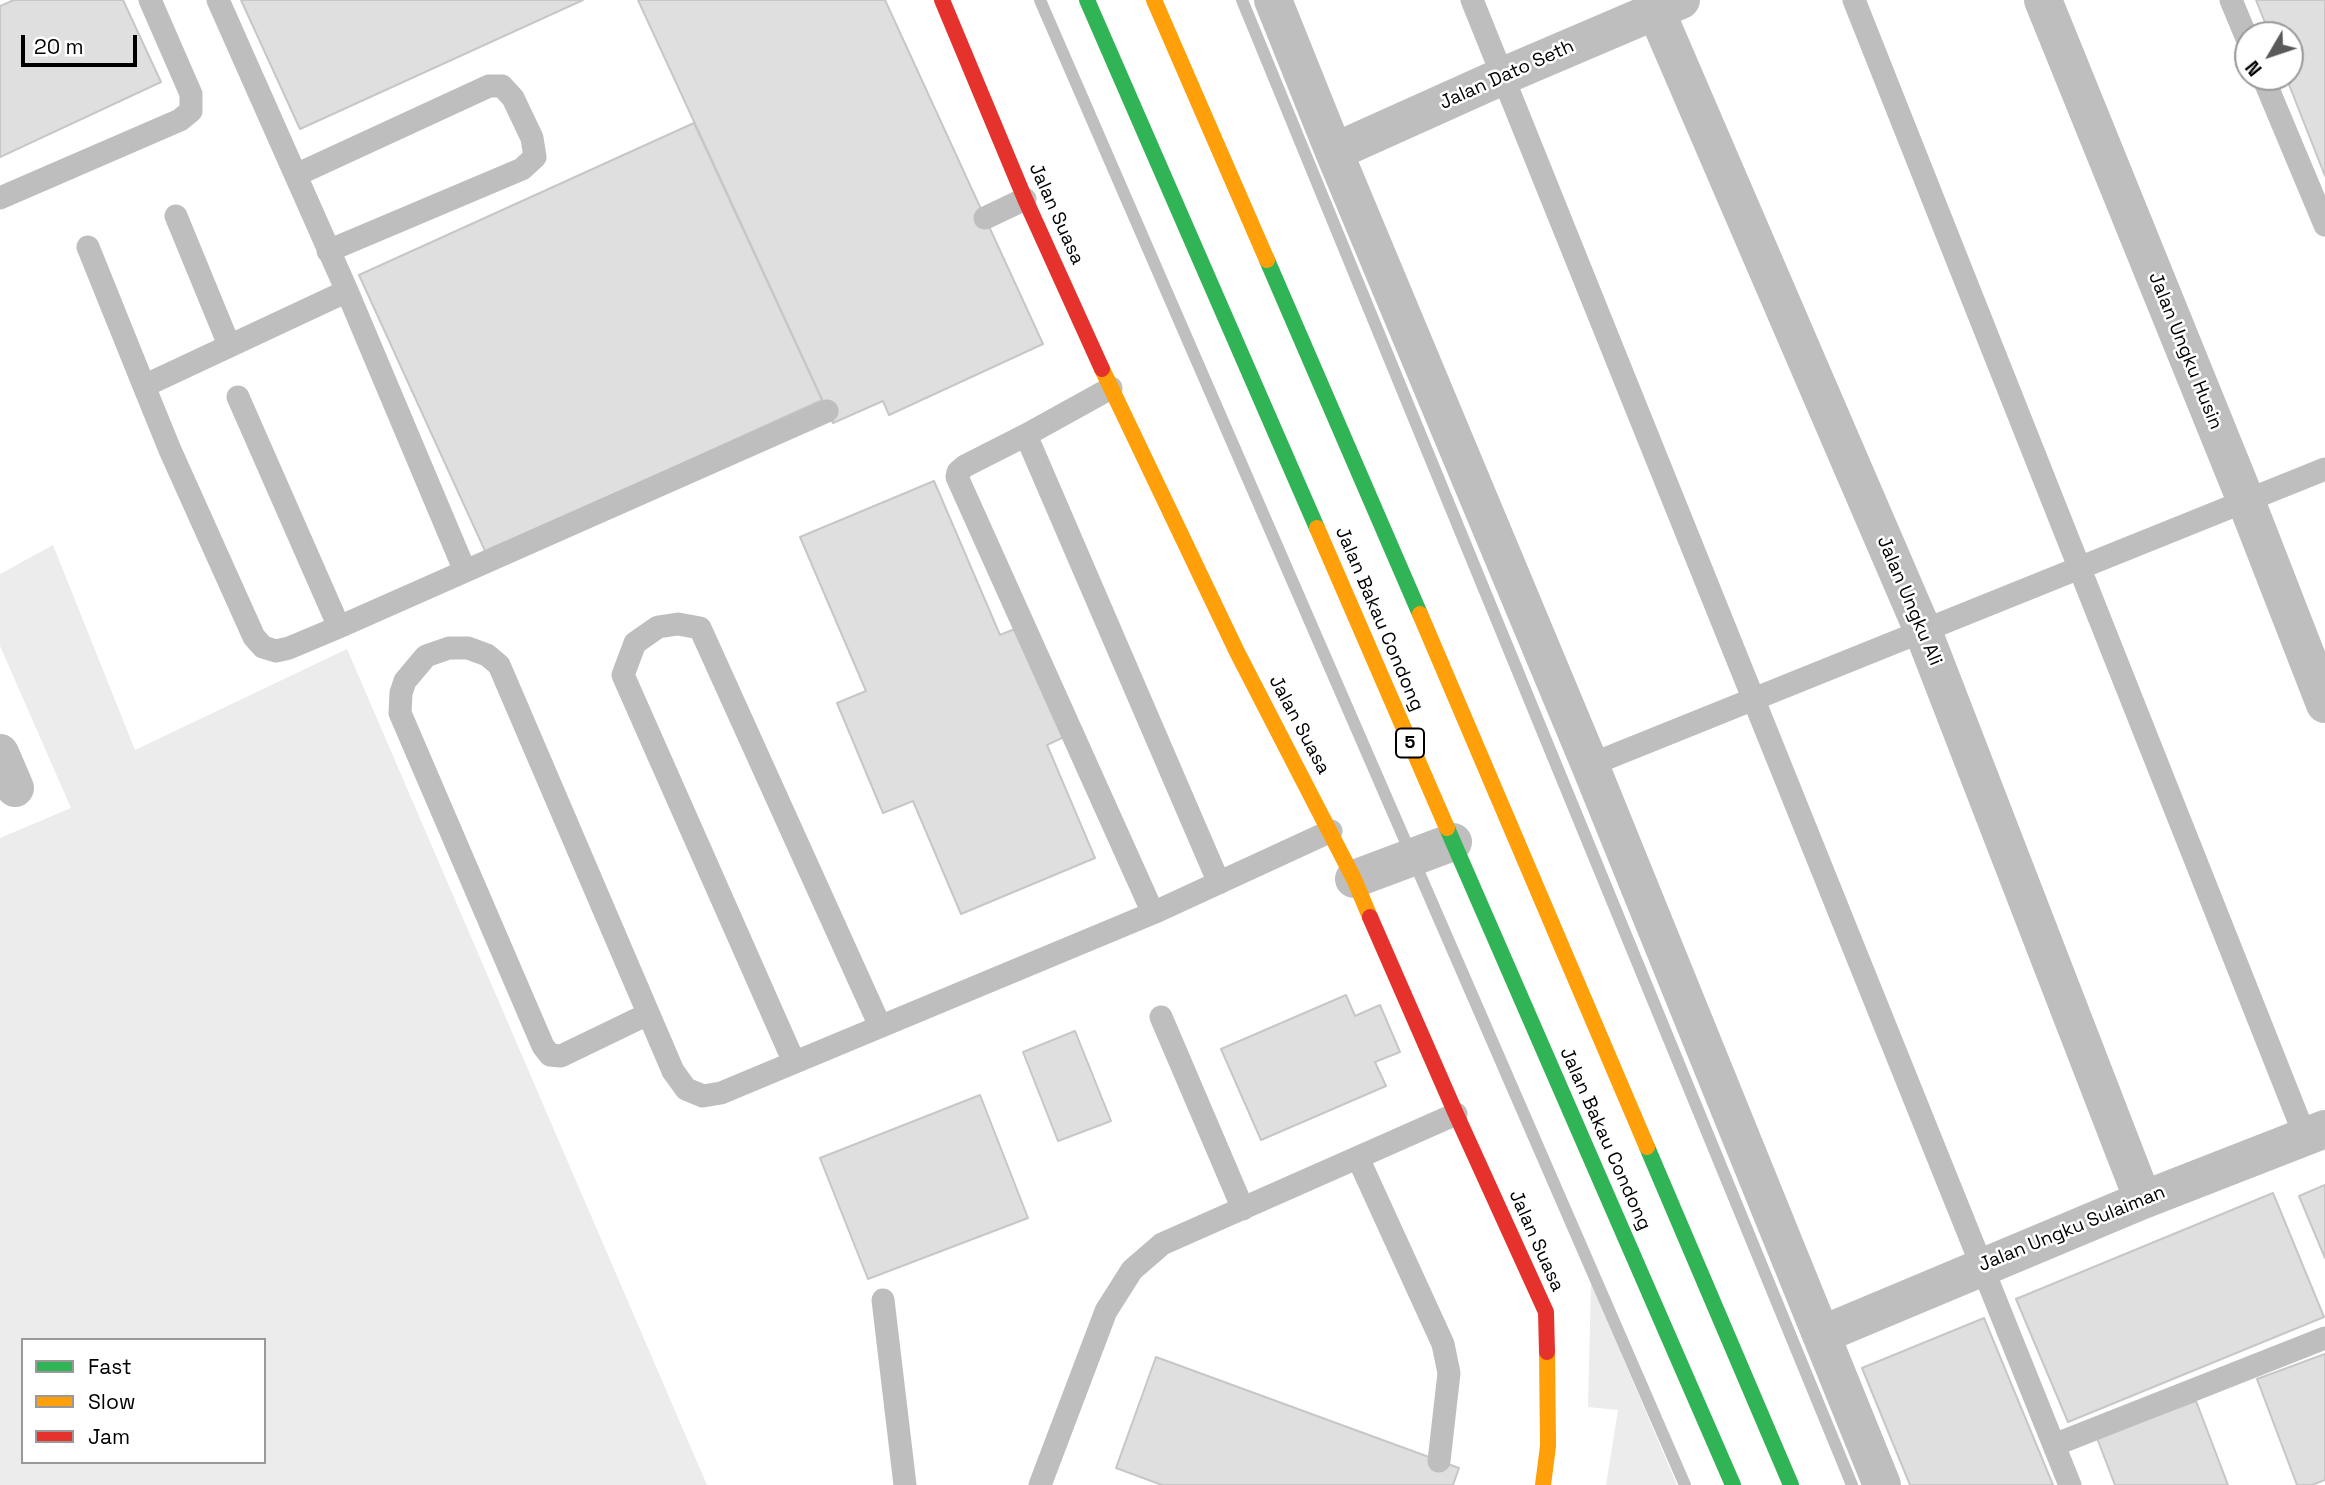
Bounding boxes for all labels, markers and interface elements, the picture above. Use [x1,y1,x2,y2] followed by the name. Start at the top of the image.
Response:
[24,21,140,65] scale bar
[2234,21,2304,91] north arrow
[34,33,84,60] text: 20 m
[1436,35,1578,115] street label: Jalan Dato Seth
[2240,55,2268,81] text: N
[1023,160,1089,268] street label: Jalan Suasa
[2143,269,2227,433] street label: Jalan Ungku Husin
[1330,523,1428,715] street label: Jalan Bakau Condong
[1871,533,1947,669] street label: Jalan Ungku Ali
[1263,672,1335,778] street label: Jalan Suasa
[1396,728,1424,758] road number: 5
[1554,1044,1656,1234] street label: Jalan Bakau Condong
[1975,1181,2169,1277] street label: Jalan Ungku Sulaiman
[1503,1187,1569,1295] street label: Jalan Suasa
[21,1338,266,1464] legend
[88,1353,132,1380] text: Fast
[88,1388,136,1415] text: Slow
[88,1423,130,1450] text: Jam

